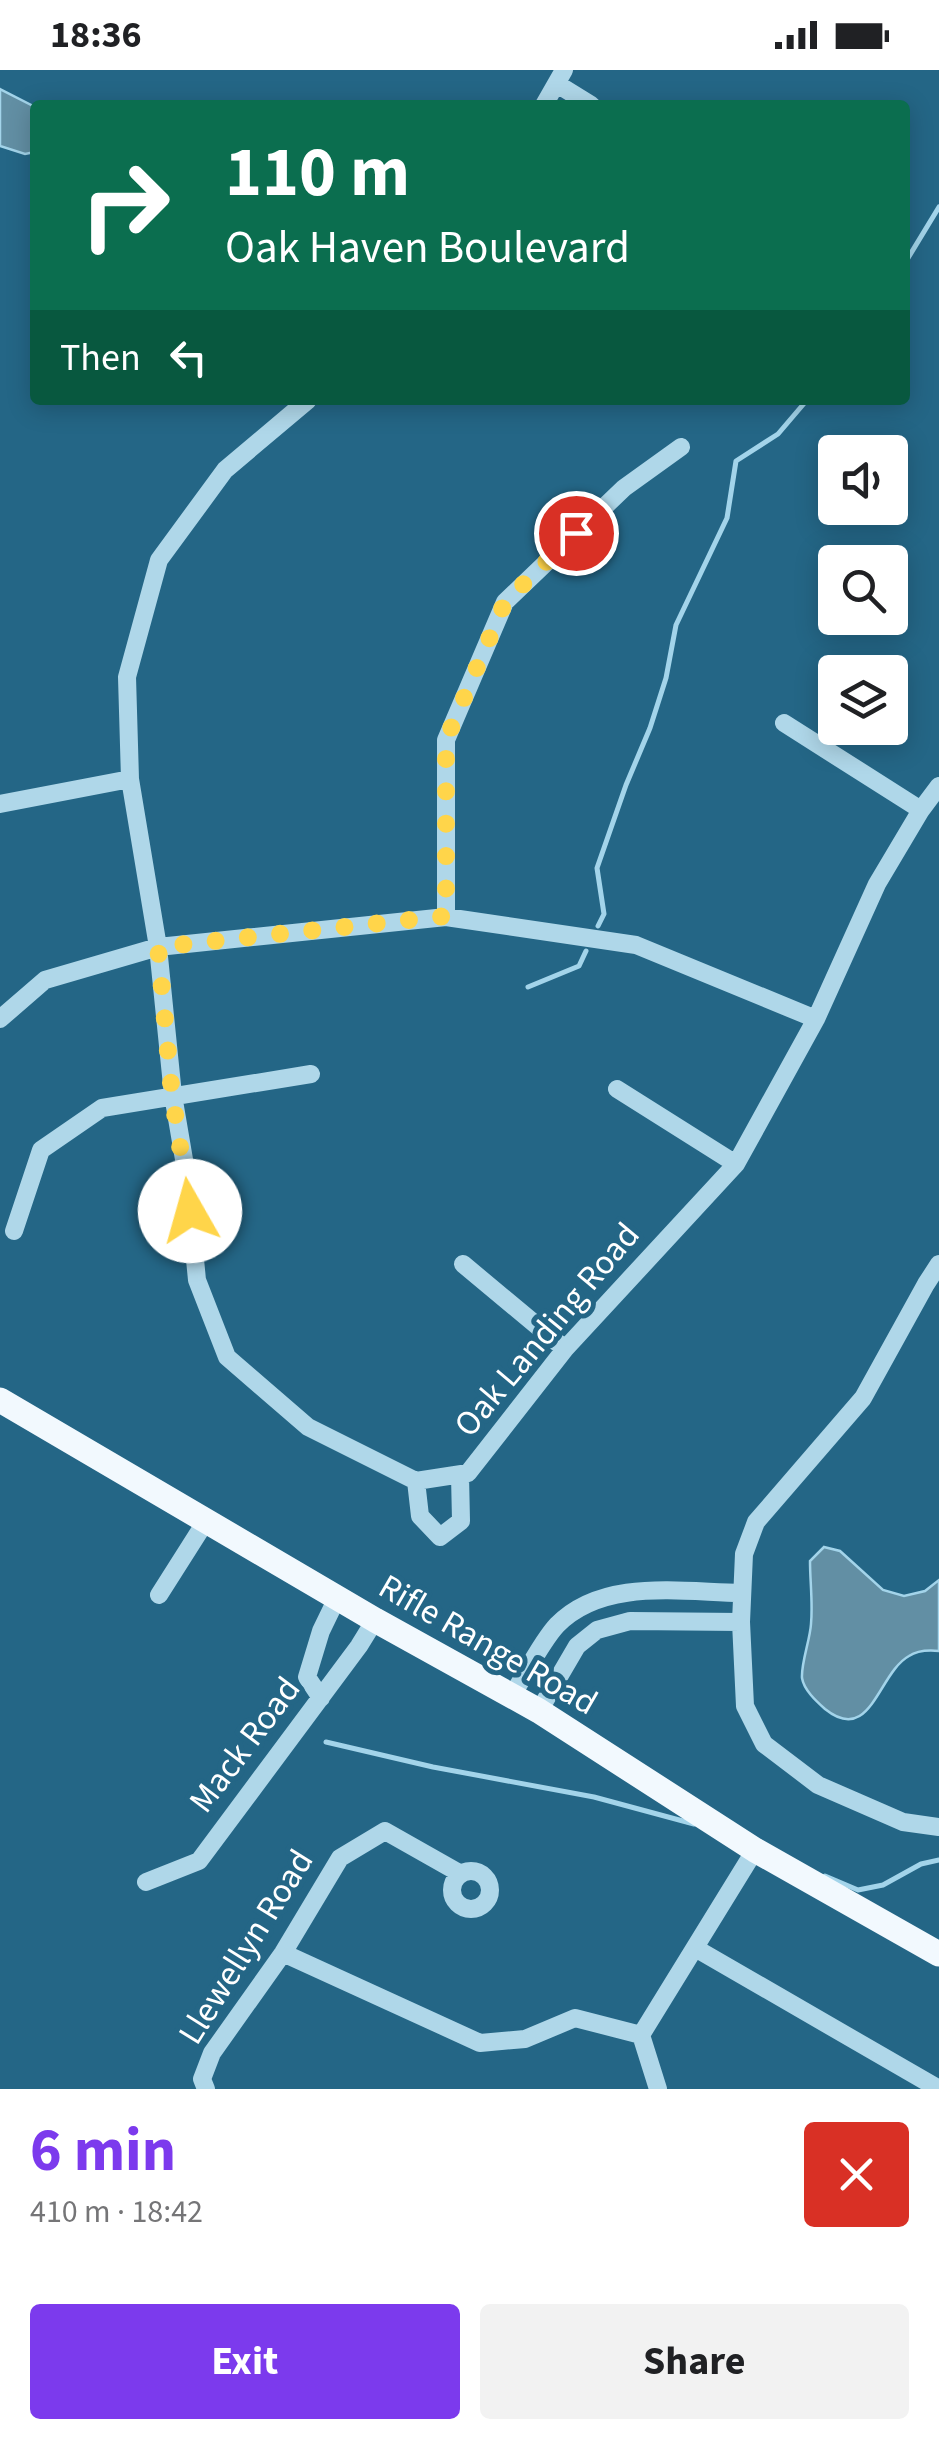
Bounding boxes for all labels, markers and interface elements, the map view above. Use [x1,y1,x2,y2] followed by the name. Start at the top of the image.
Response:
[50,8,142,62] text: 18:36
[225,123,410,223] text: 110 m
[60,140,190,270] icon: right
[225,216,630,280] text: Oak Haven Boulevard
[161,330,216,385] icon: left
[60,331,141,385] text: Then
[818,435,908,745] map controls
[818,435,908,525] button: sound
[534,491,619,576] pin
[549,506,604,561] icon: arrive
[818,545,908,635] button: search
[818,655,908,745] button: layers
[138,1159,242,1263] position arrow
[442,1212,652,1448] street label: Oak Landing Road
[369,1562,607,1728] street label: Rifle Range Road
[177,1667,313,1823] street label: Mack Road
[166,1840,326,2054] street label: Llewellyn Road
[30,2109,176,2194] text: 6 min
[804,2122,909,2227] button: close
[30,2189,203,2235] text: 410 m · 18:42
[30,2304,460,2419] button: Exit
[480,2304,909,2419] button: Share

